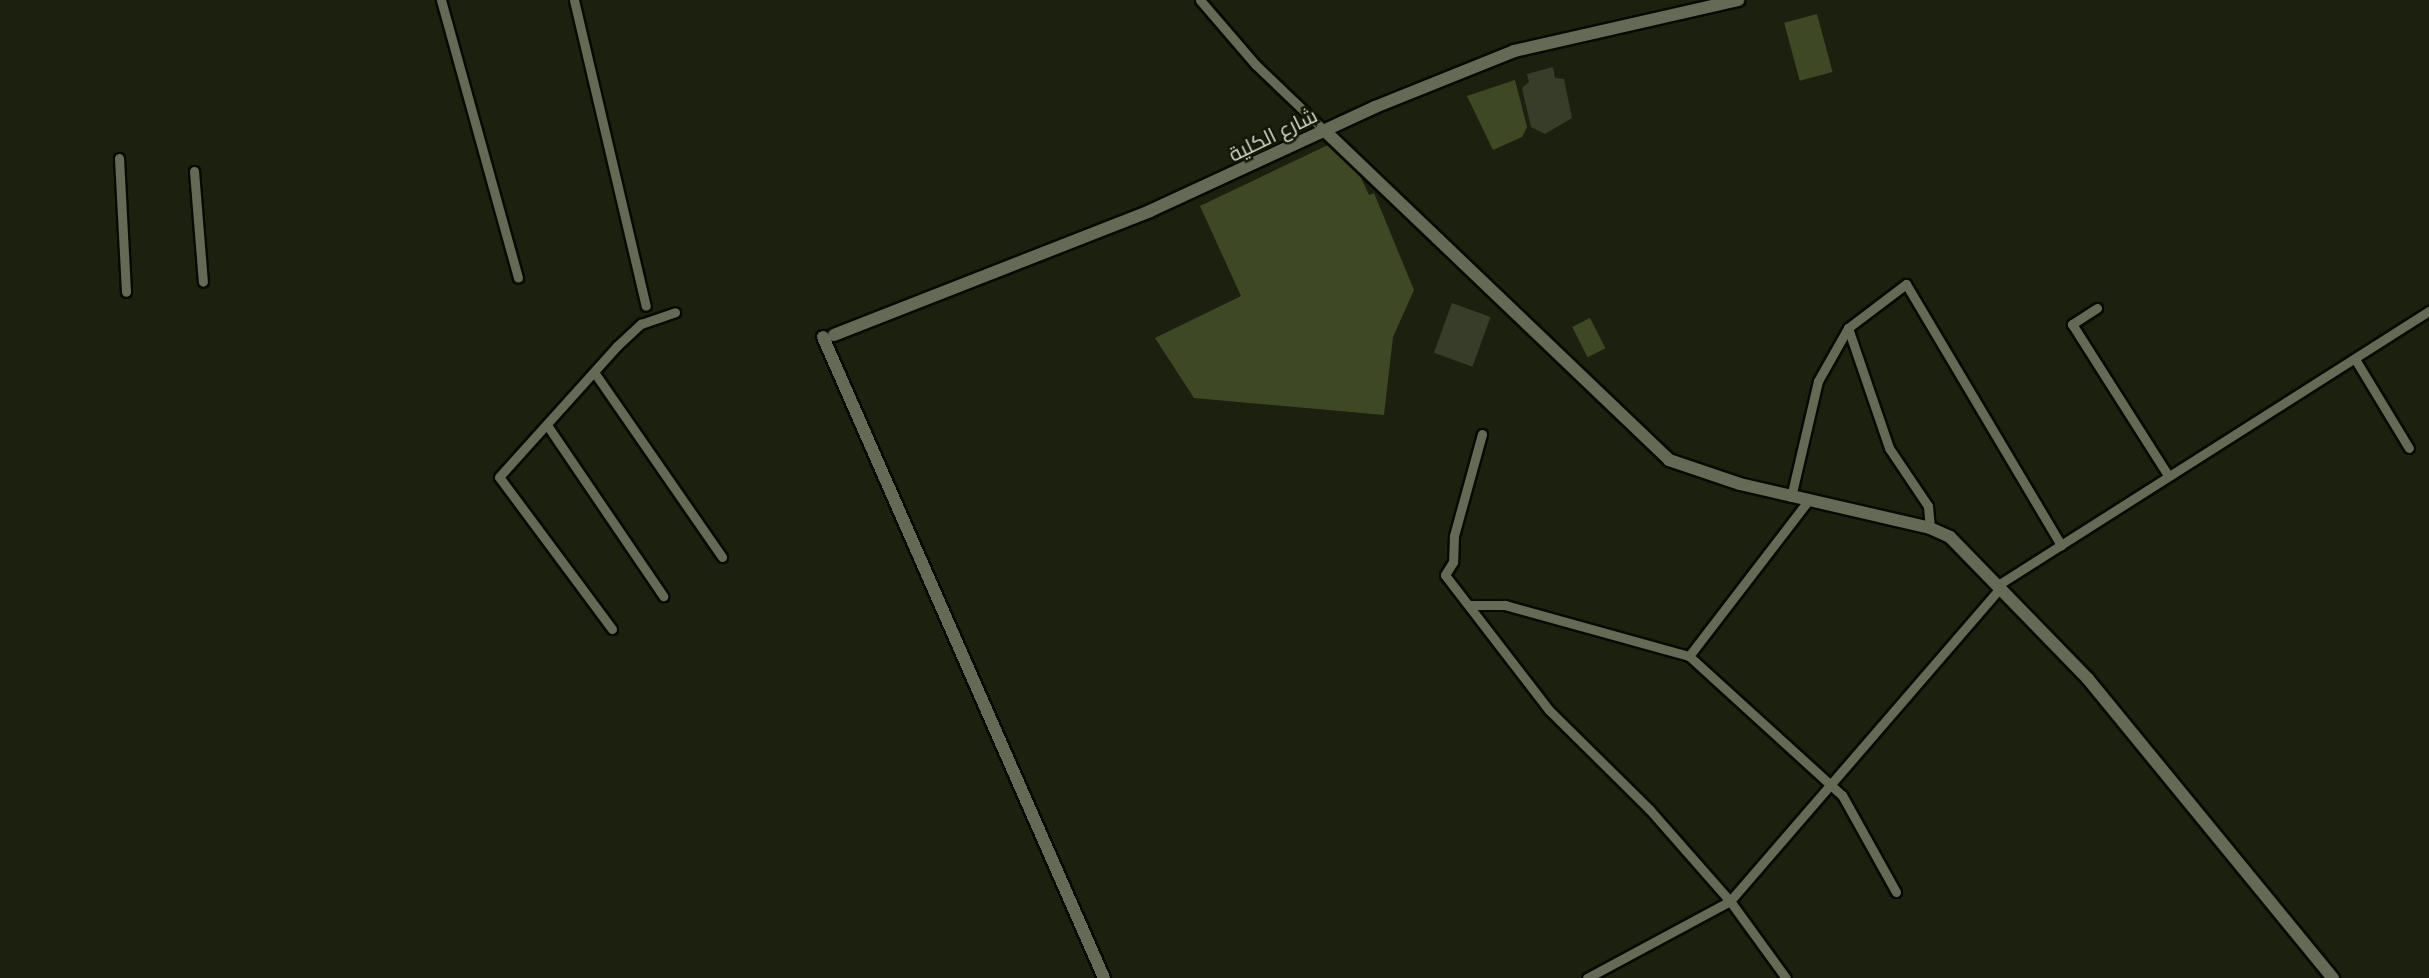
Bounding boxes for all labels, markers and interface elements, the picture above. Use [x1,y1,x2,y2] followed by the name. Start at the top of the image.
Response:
[1224,103,1322,167] street label: شارع الكلية

